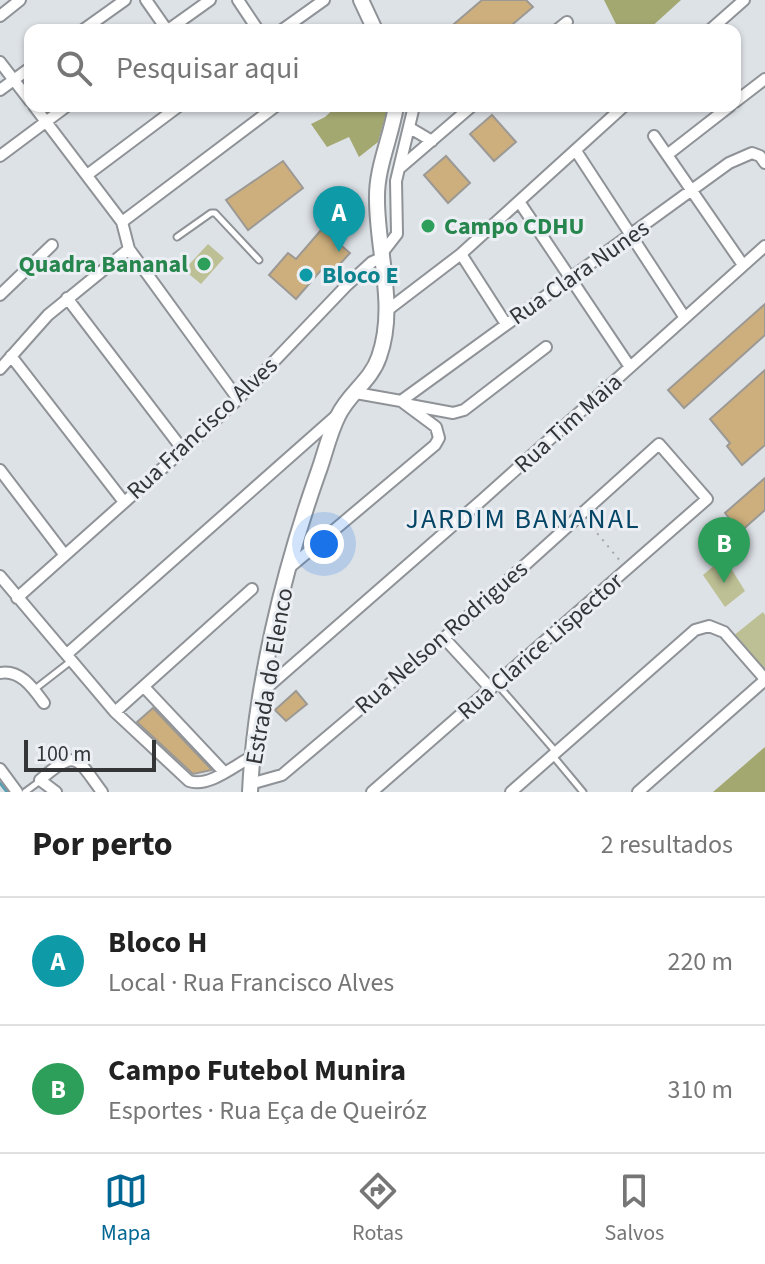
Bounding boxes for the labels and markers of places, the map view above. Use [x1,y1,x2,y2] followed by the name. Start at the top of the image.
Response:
[313,186,365,252] pin: A
[444,209,584,244] place label: Campo CDHU
[419,217,437,235] marker: Campo CDHU
[18,247,188,282] place label: Quadra Bananal
[195,255,213,273] marker: Quadra Bananal
[322,258,399,293] place label: Bloco E
[297,266,315,284] marker: Bloco E
[698,517,750,583] pin: B

